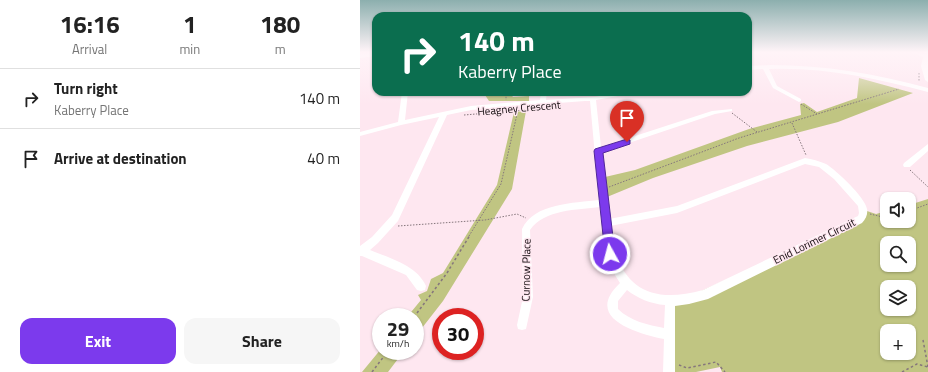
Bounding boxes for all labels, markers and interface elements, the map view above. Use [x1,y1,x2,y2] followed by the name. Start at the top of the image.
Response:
[60,6,120,42] text: 16:16
[183,6,197,42] text: 1
[260,6,300,42] text: 180
[458,19,535,62] text: 140 m
[392,28,444,80] icon: right
[72,39,107,59] text: Arrival
[179,39,200,59] text: min
[275,39,286,59] text: m
[458,58,562,85] text: Kaberry Place
[54,77,118,100] text: Turn right
[299,87,340,110] text: 140 m
[20,88,42,110] icon: right
[477,96,561,120] street label: Heagney Crescent
[54,100,129,120] text: Kaberry Place
[610,101,644,142] pin
[616,107,638,129] icon: arrive
[54,147,187,170] text: Arrive at destination
[307,147,340,170] text: 40 m
[20,148,42,170] icon: arrive
[880,192,916,360] map controls
[880,192,916,228] button: sound
[770,214,858,268] street label: Enid Lorimer Circuit
[589,233,631,275] position arrow
[880,236,916,272] button: search
[517,238,535,302] street label: Curnow Place
[880,280,916,316] button: layers
[432,308,484,360] speed limit sign: 30
[387,313,409,344] text: 29
[20,318,176,364] button: Exit
[184,318,340,364] button: Share
[880,324,916,360] button: +
[387,336,409,351] text: km/h

